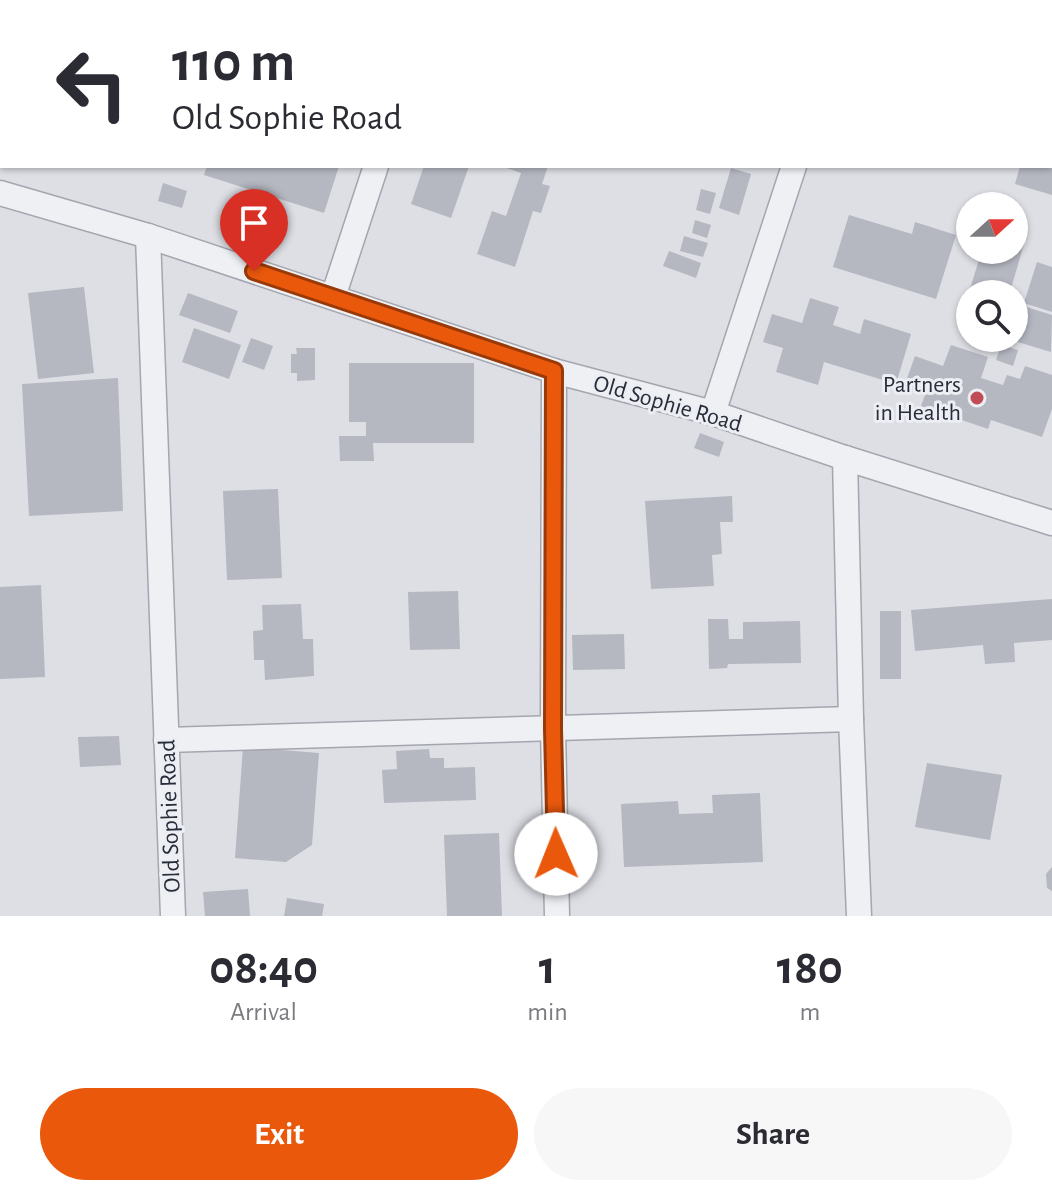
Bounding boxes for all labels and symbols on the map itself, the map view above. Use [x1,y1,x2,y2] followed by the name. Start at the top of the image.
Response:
[220,189,288,271] pin
[956,192,1028,264] north arrow
[591,371,745,437] street label: Old Sophie Road
[875,373,961,425] place label: Partners in Health
[968,389,986,407] marker: Partners in Health
[155,739,185,893] street label: Old Sophie Road
[514,812,598,896] position arrow

